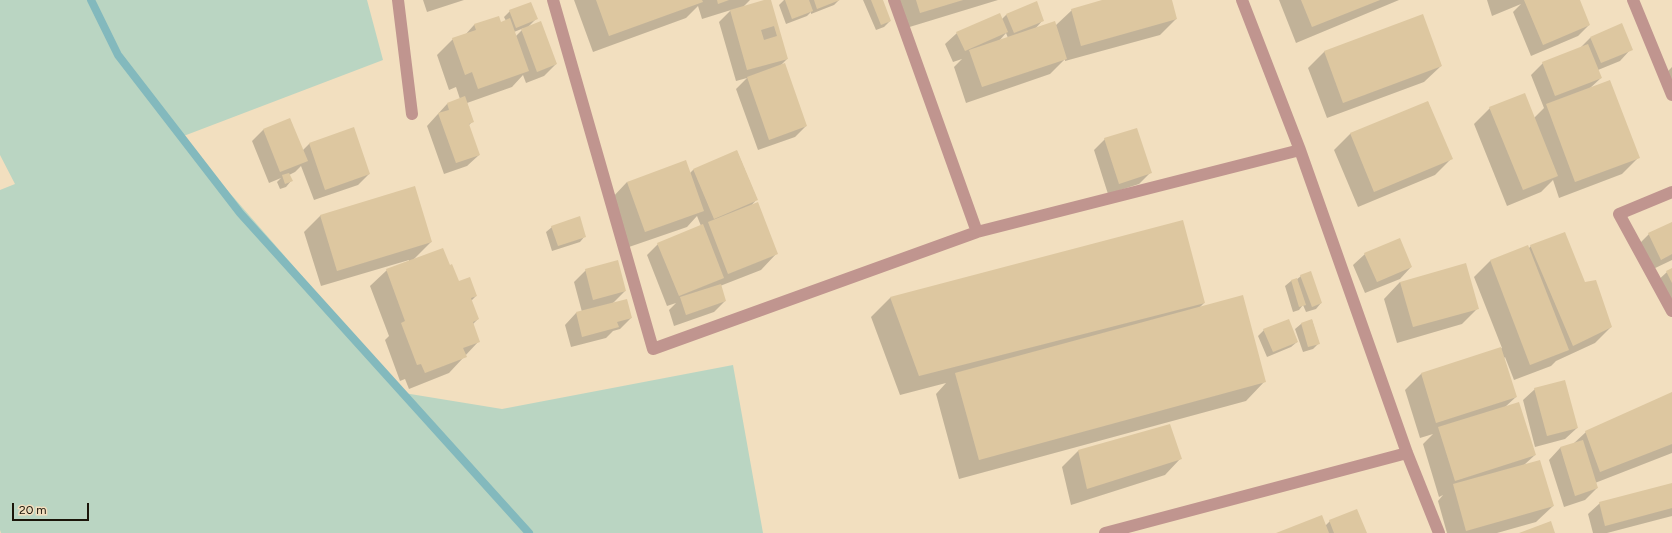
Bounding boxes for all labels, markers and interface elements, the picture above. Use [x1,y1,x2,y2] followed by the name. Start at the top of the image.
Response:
[14,495,91,521] scale bar
[19,503,47,517] text: 20 m

